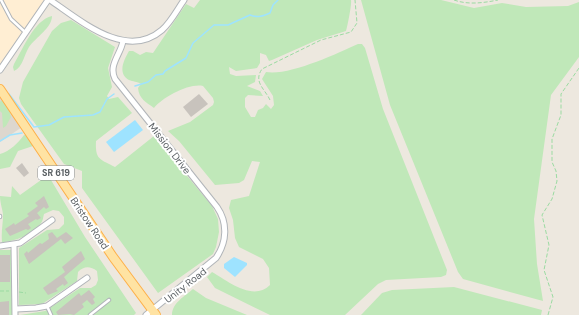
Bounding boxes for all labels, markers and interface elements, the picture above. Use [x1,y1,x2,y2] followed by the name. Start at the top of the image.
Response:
[146,120,194,177] street label: Mission Drive
[38,166,74,180] road number: SR 619
[67,195,112,252] street label: Bristow Road
[162,265,209,306] street label: Unity Road

